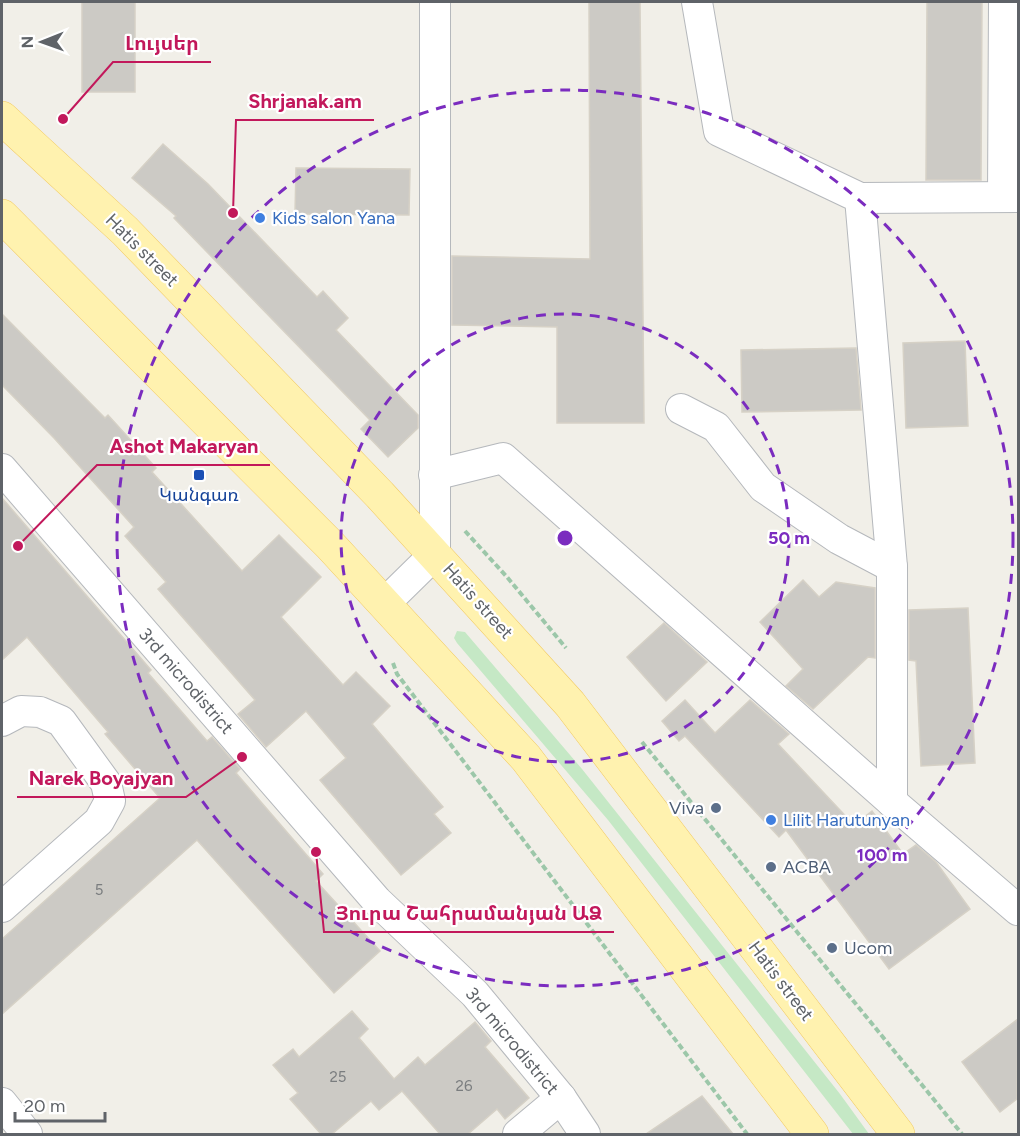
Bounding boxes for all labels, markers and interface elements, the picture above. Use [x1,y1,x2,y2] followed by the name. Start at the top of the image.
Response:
[12,12,72,72] north arrow
[113,24,211,62] callout: Լույսեր
[125,31,199,55] text: Լույսեր
[18,36,37,49] text: N
[236,82,374,120] callout: Shrjanak.am
[248,89,362,113] text: Shrjanak.am
[272,207,395,229] place label: Kids salon Yana
[101,209,183,291] street label: Hatis street
[253,211,267,225] marker: Kids salon Yana
[97,427,270,465] callout: Ashot Makaryan
[110,434,258,458] text: Ashot Makaryan
[192,468,206,482] marker: Կանգառ
[159,484,239,506] place label: Կանգառ
[768,527,810,549] text: 50 m
[555,528,575,548] centre of rings
[438,559,518,644] street label: Hatis street
[134,623,238,739] street label: 3rd microdistrict
[17,759,186,797] callout: Narek Boyajyan
[29,766,173,790] text: Narek Boyajyan
[669,797,704,819] place label: Viva
[709,801,723,815] marker: Viva
[783,809,910,831] place label: Lilit Harutunyan
[764,813,778,827] marker: Lilit Harutunyan
[857,844,907,866] text: 100 m
[783,856,831,878] place label: ACBA
[764,860,778,874] marker: ACBA
[95,881,103,899] house number: 5
[324,894,614,932] callout: Յուրա Շահրամանյան ԱՁ
[336,901,602,925] text: Յուրա Շահրամանյան ԱՁ
[744,937,818,1025] street label: Hatis street
[844,937,892,959] place label: Ucom
[825,941,839,955] marker: Ucom
[461,983,563,1099] street label: 3rd microdistrict
[329,1068,347,1086] house number: 25
[456,1077,473,1095] house number: 26
[15,1085,105,1123] scale bar
[24,1095,65,1117] text: 20 m

